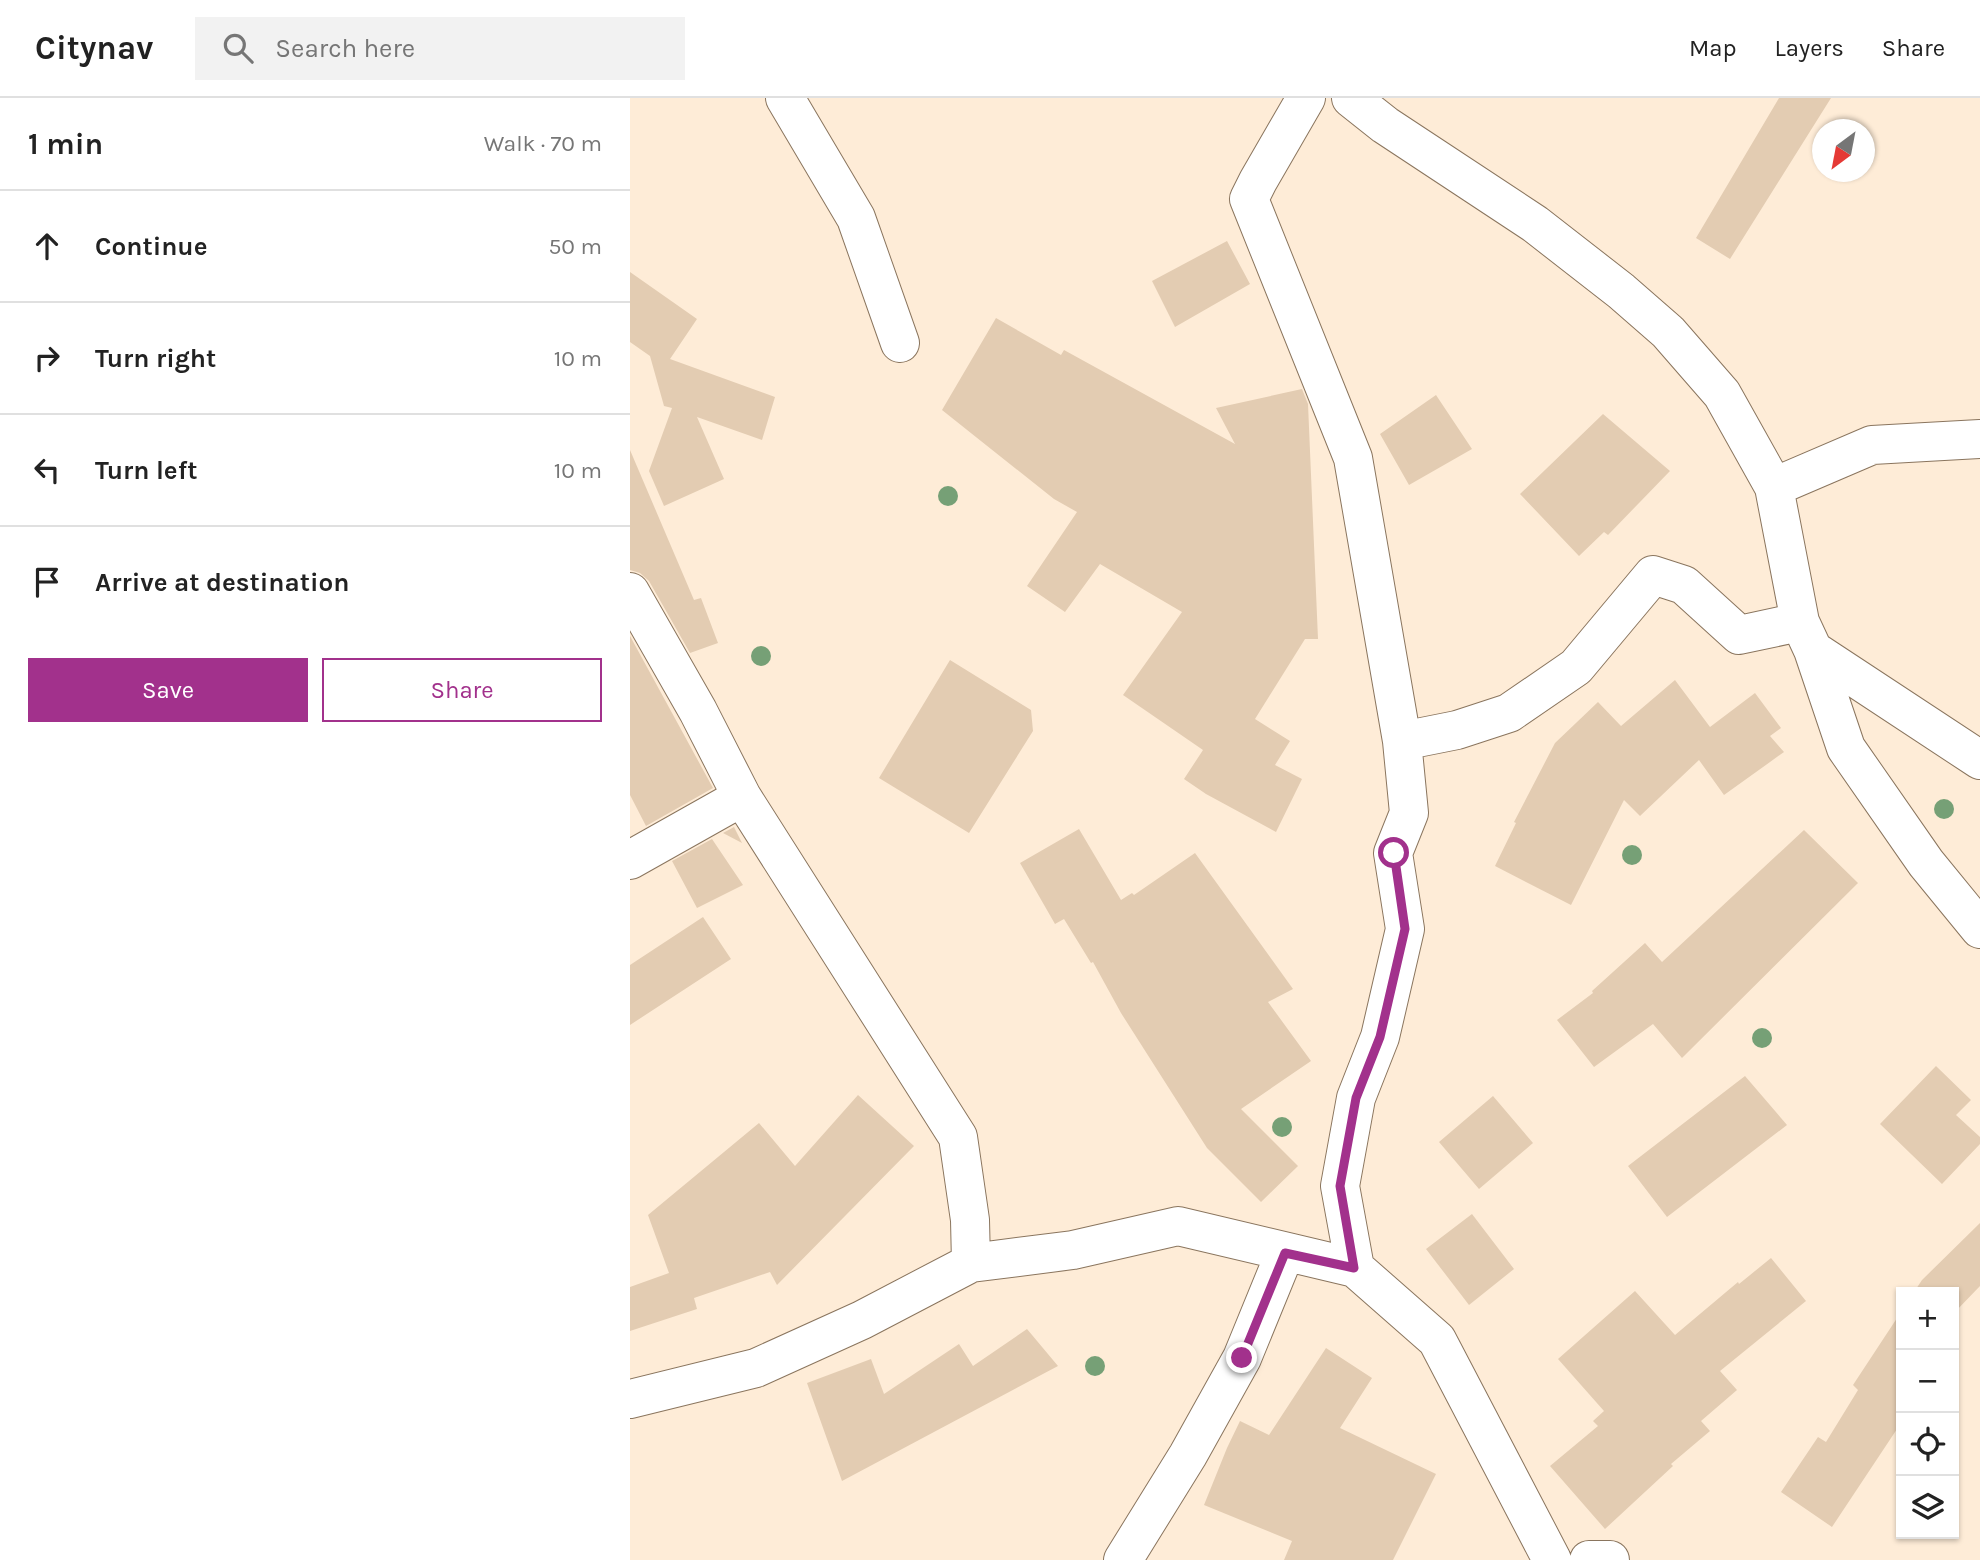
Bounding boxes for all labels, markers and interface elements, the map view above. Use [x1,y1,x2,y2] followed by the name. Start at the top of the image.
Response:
[195,17,685,80] search box
[35,29,153,67] text: Citynav
[219,29,257,67] icon: search
[275,33,415,64] text: Search here
[1689,34,1737,62] text: Map
[1775,34,1844,62] text: Layers
[1882,34,1945,62] text: Share
[1812,119,1875,182] north arrow
[28,126,103,162] text: 1 min
[484,130,602,157] text: Walk · 70 m
[28,227,66,265] icon: ahead
[95,231,207,262] text: Continue
[548,233,602,260] text: 50 m
[28,339,66,377] icon: right
[95,343,216,374] text: Turn right
[554,345,602,372] text: 10 m
[28,451,66,489] icon: left
[95,455,197,486] text: Turn left
[554,457,602,484] text: 10 m
[28,563,66,601] icon: arrive
[95,567,349,598] text: Arrive at destination
[28,658,308,722] button: Save
[322,658,602,722] button: Share
[1378,837,1409,868] route start
[1896,1287,1959,1539] map controls
[1896,1287,1959,1350] button: +
[1226,1342,1257,1373] route end
[1896,1350,1959,1413] button: −
[1896,1413,1959,1476] button: locate
[1896,1476,1959,1539] button: layers

